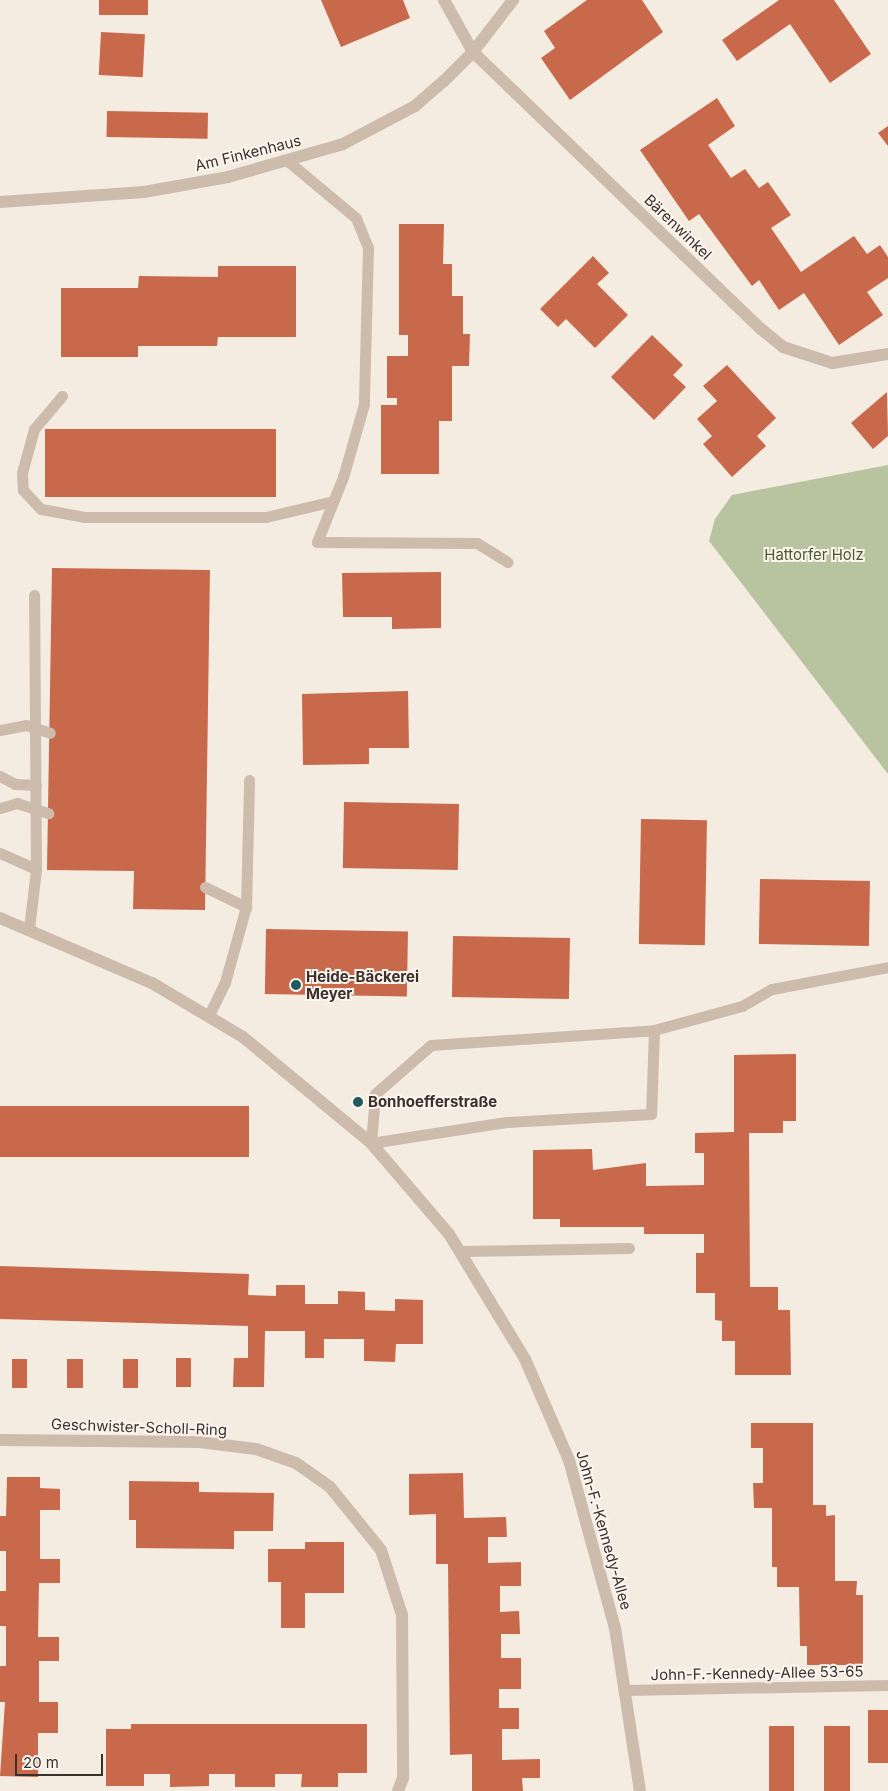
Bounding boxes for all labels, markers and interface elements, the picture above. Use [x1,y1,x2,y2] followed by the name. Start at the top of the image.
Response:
[193,131,303,175] street label: Am Finkenhaus
[641,191,715,263] street label: Bärenwinkel
[764,546,864,564] park label: Hattorfer Holz
[306,967,419,1002] place label: Heide-Bäckerei Meyer
[290,979,302,991] marker: Heide-Bäckerei Meyer
[368,1093,497,1111] place label: Bonhoefferstraße
[352,1096,364,1108] marker: Bonhoefferstraße
[51,1415,227,1439] street label: Geschwister-Scholl-Ring
[573,1448,635,1612] street label: John-F.-Kennedy-Allee
[650,1662,864,1684] street label: John-F.-Kennedy-Allee 53-65
[18,1744,105,1776] scale bar
[23,1753,59,1772] text: 20 m

